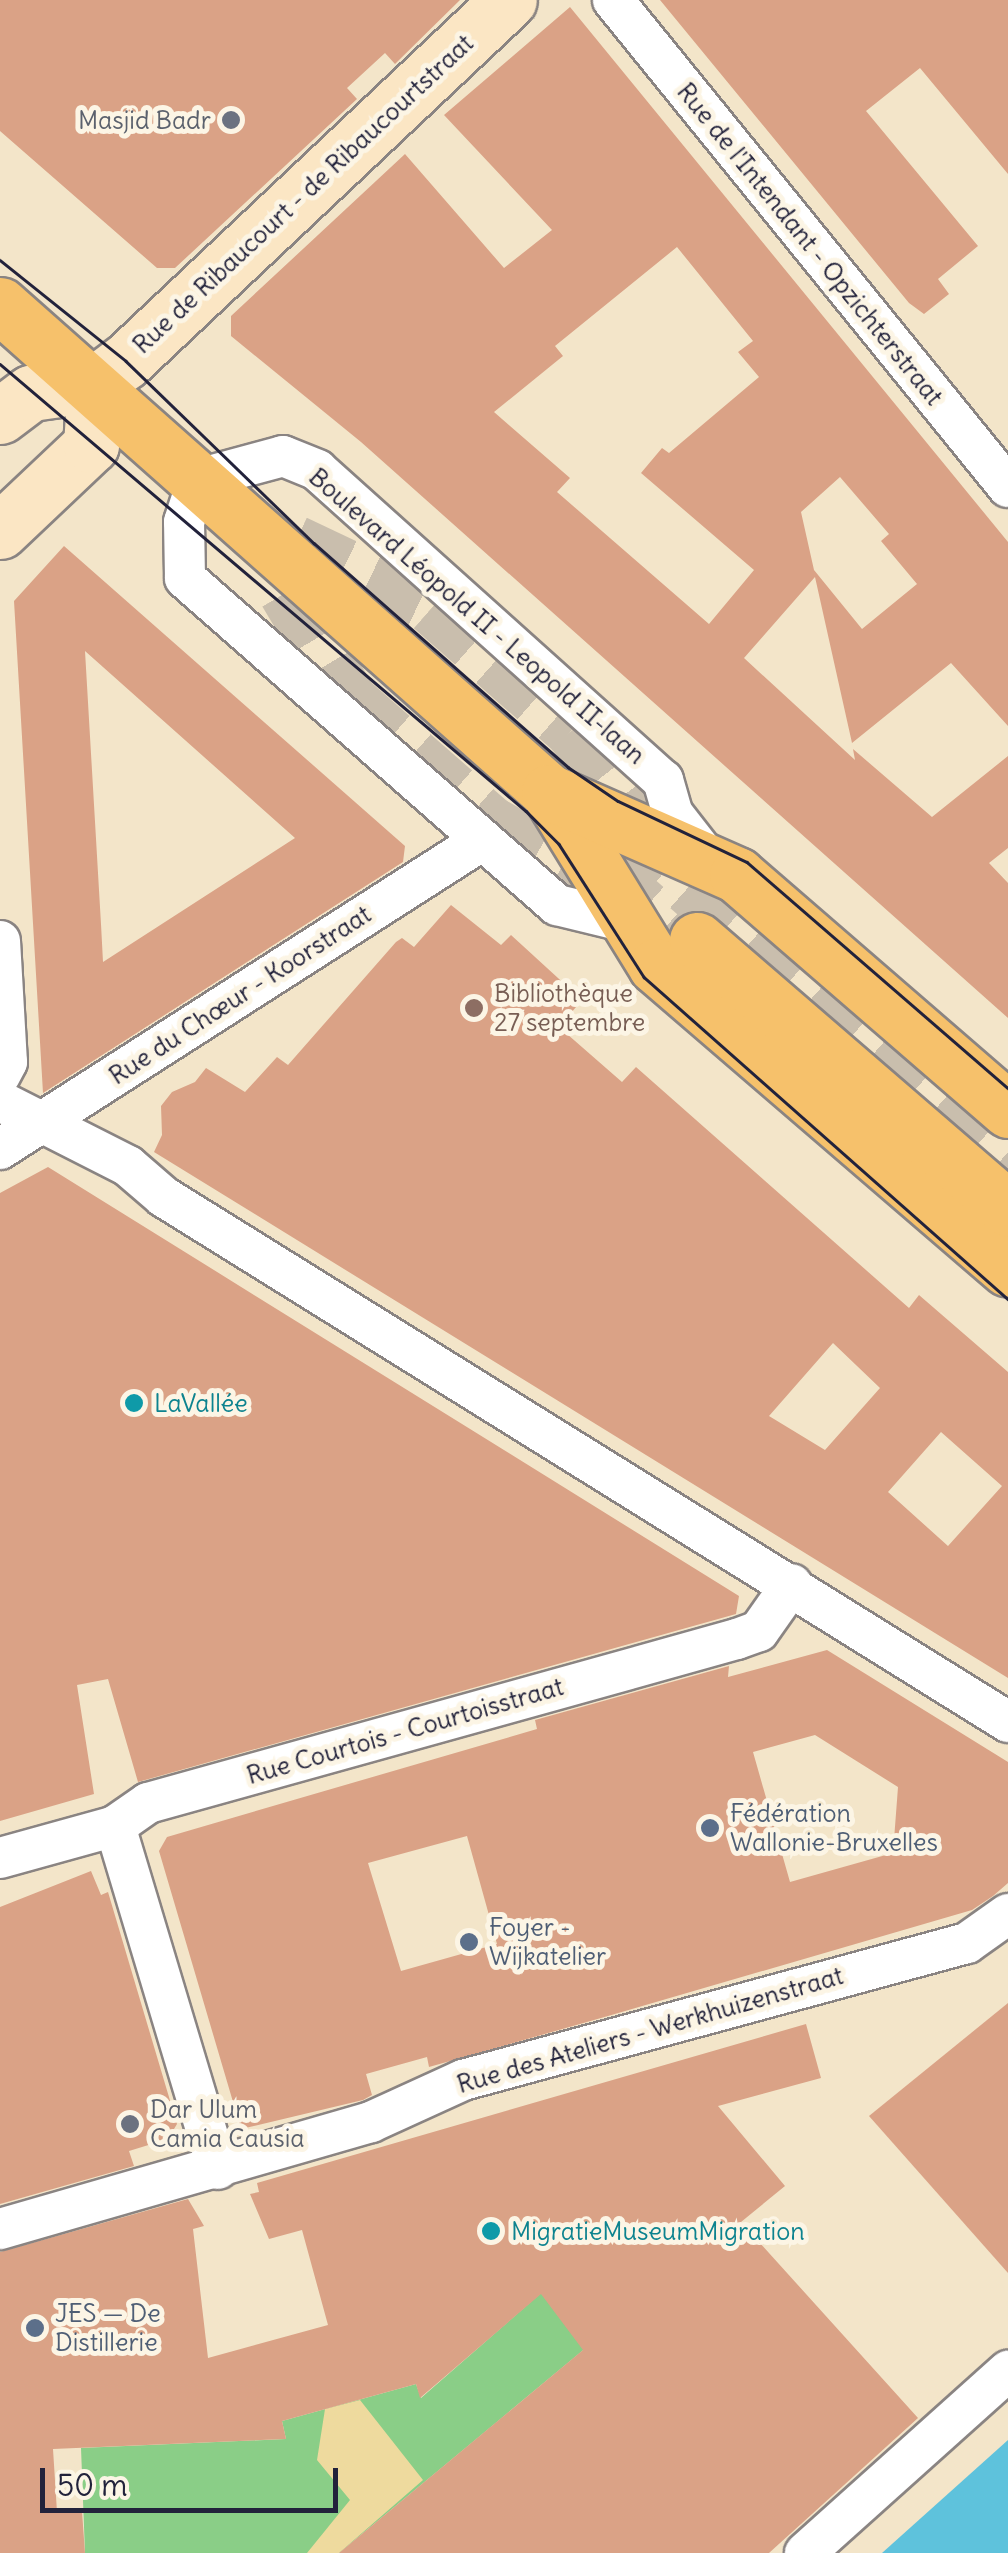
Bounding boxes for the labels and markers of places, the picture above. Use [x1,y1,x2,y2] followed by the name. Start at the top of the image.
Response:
[78,105,211,135] place label: Masjid Badr
[220,109,242,131] marker: Masjid Badr
[494,979,645,1038] place label: Bibliothèque 27 septembre
[463,997,485,1019] marker: Bibliothèque 27 septembre
[154,1388,248,1418] place label: LaVallée
[123,1392,145,1414] marker: LaVallée
[730,1799,938,1858] place label: Fédération Wallonie-Bruxelles
[699,1817,721,1839] marker: Fédération Wallonie-Bruxelles
[489,1913,606,1972] place label: Foyer - Wijkatelier
[458,1931,480,1953] marker: Foyer - Wijkatelier
[150,2095,305,2154] place label: Dar Ulum Camia Causia
[119,2113,141,2135] marker: Dar Ulum Camia Causia
[511,2216,805,2246] place label: MigratieMuseumMigration
[480,2220,502,2242] marker: MigratieMuseumMigration
[55,2299,161,2358] place label: JES — De Distillerie
[24,2317,46,2339] marker: JES — De Distillerie

